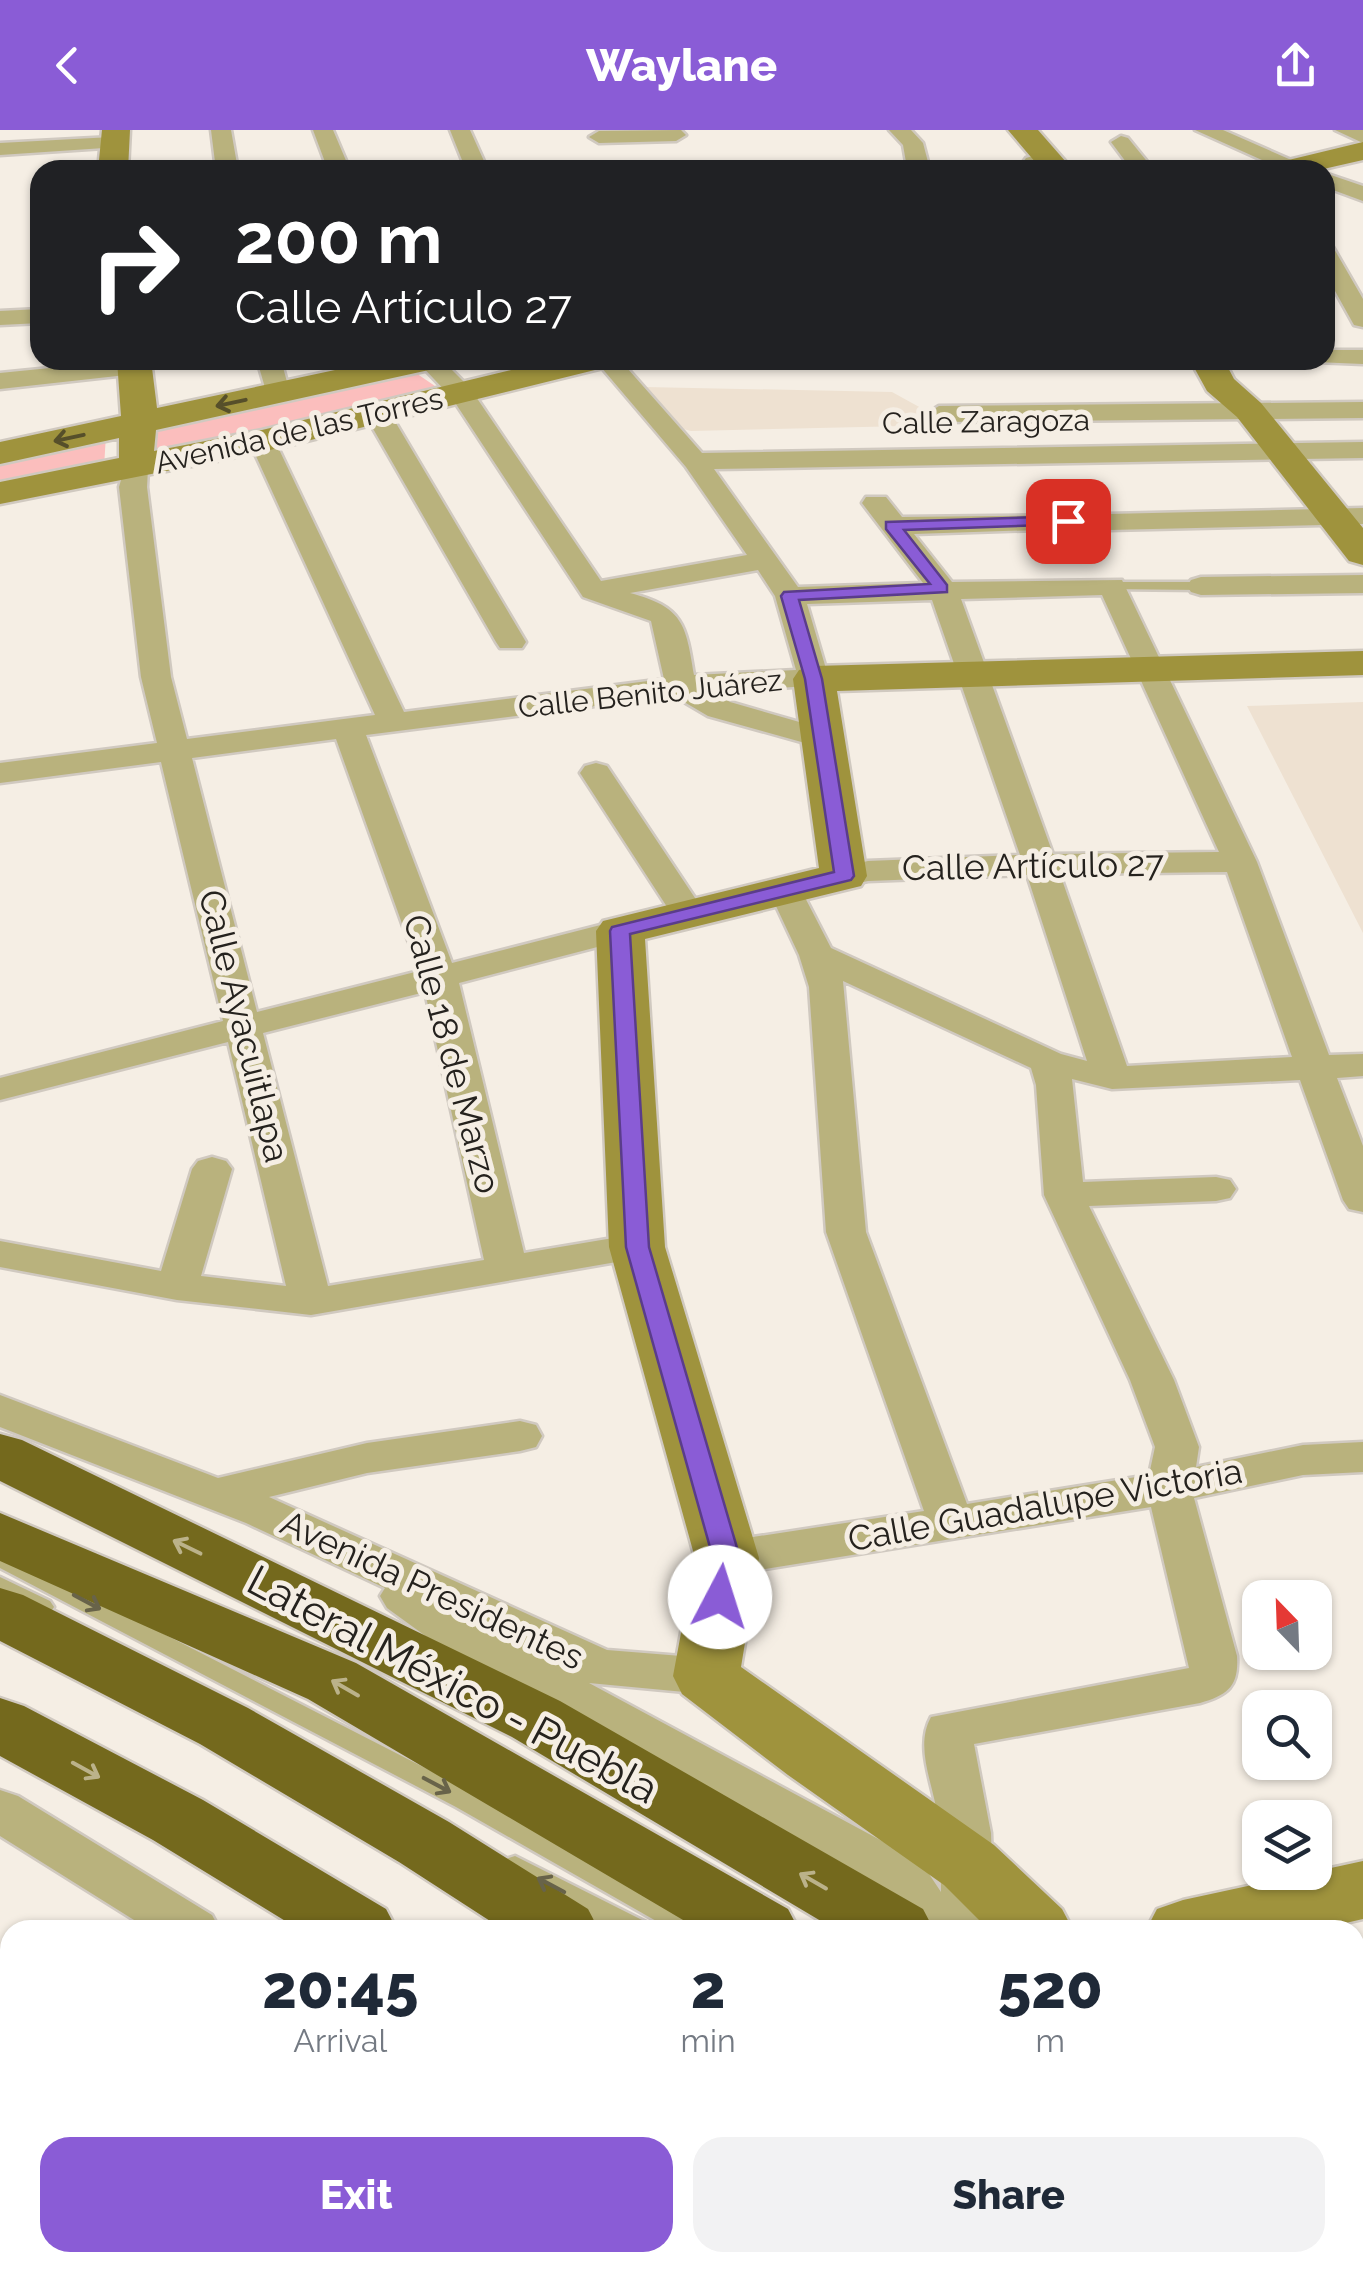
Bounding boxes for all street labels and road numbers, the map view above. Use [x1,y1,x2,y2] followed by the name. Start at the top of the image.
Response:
[152,380,446,481] street label: Avenida de las Torres
[882,402,1090,441] street label: Calle Zaragoza
[516,662,784,725] street label: Calle Benito Juárez
[902,843,1165,888] street label: Calle Artículo 27
[191,885,298,1166] street label: Calle Ayacuitlapa
[396,910,509,1198] street label: Calle 18 de Marzo
[845,1450,1245,1559] street label: Calle Guadalupe Victoria
[275,1501,590,1678] street label: Avenida Presidentes
[239,1555,666,1813] street label: Lateral México - Puebla

